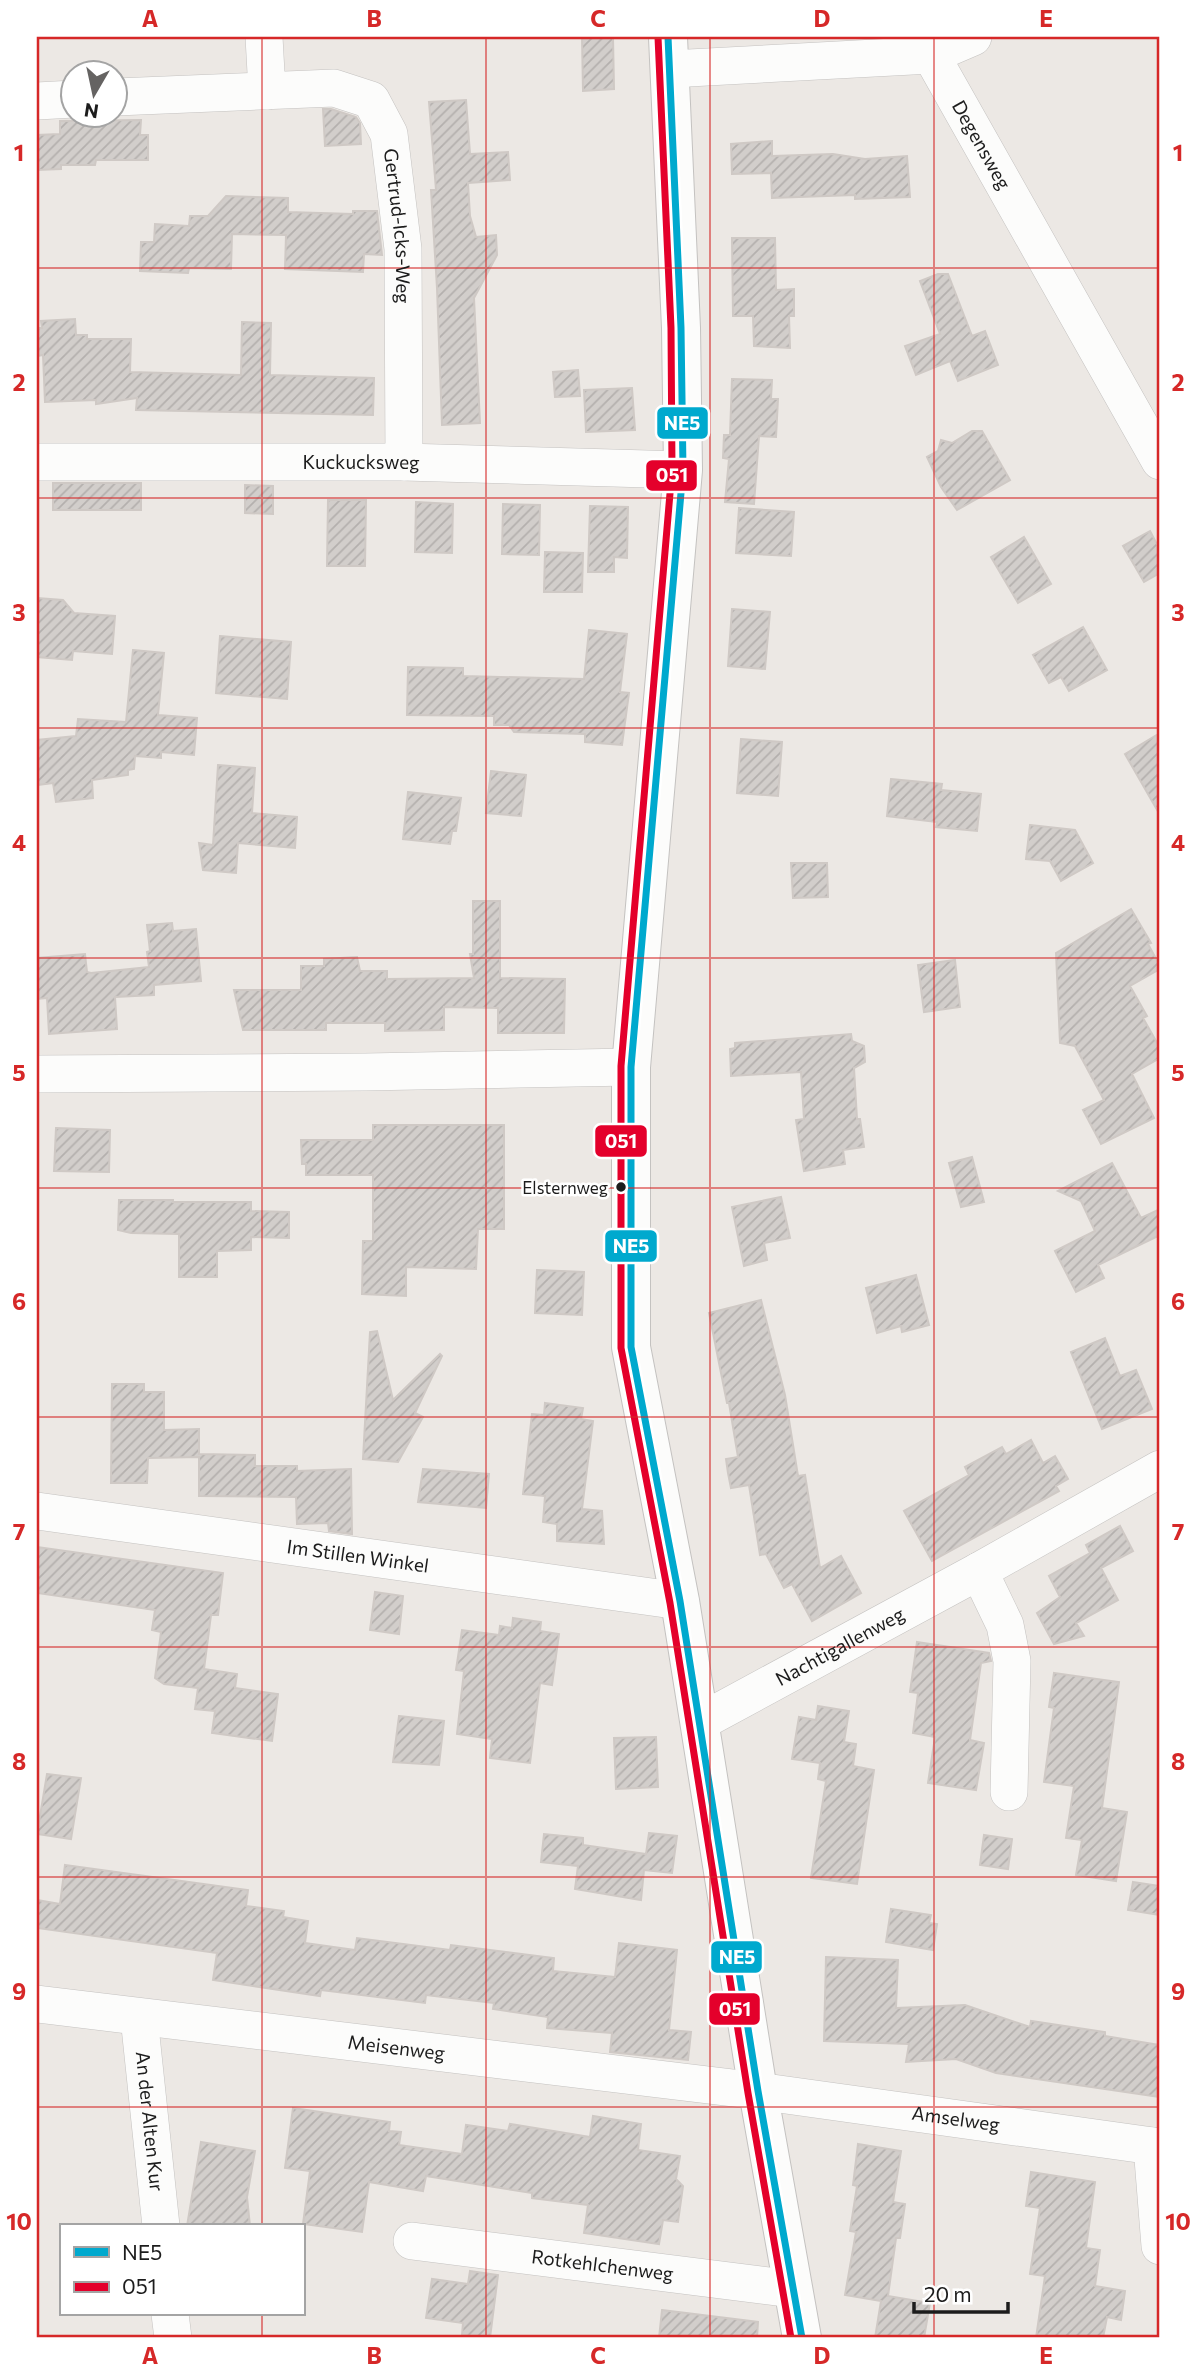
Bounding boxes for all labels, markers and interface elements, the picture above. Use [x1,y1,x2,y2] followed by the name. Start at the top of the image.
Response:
[142,4,159,32] text: A
[366,4,382,32] text: B
[590,4,606,32] text: C
[814,4,831,32] text: D
[1039,4,1053,32] text: E
[60,60,130,130] north arrow
[948,96,1016,193] street label: Degensweg
[82,99,100,124] text: N
[14,138,24,166] text: 1
[1173,138,1183,166] text: 1
[380,147,415,304] street label: Gertrud-Icks-Weg
[12,368,26,396] text: 2
[1171,368,1185,396] text: 2
[656,406,709,440] line badge: NE5
[664,411,700,434] text: NE5
[303,450,420,473] street label: Kuckucksweg
[645,459,698,492] line badge: 051
[656,463,688,486] text: 051
[12,598,26,626] text: 3
[1171,598,1185,626] text: 3
[12,828,26,856] text: 4
[1171,828,1185,856] text: 4
[12,1058,26,1086] text: 5
[1171,1058,1185,1086] text: 5
[594,1124,648,1158] line badge: 051
[605,1129,637,1152] text: 051
[522,1177,608,1198] place label: Elsternweg
[614,1180,628,1194] marker: Elsternweg
[604,1229,658,1263] line badge: NE5
[613,1234,649,1257] text: NE5
[12,1287,26,1315] text: 6
[1171,1287,1185,1315] text: 6
[13,1517,25,1545] text: 7
[1172,1517,1184,1545] text: 7
[285,1534,430,1577] street label: Im Stillen Winkel
[771,1602,908,1690] street label: Nachtigallenweg
[12,1747,26,1775] text: 8
[1171,1747,1185,1775] text: 8
[710,1940,763,1974] line badge: NE5
[719,1945,755,1968] text: NE5
[12,1977,26,2005] text: 9
[1171,1977,1185,2005] text: 9
[708,1992,761,2026] line badge: 051
[719,1997,751,2020] text: 051
[347,2030,446,2064] street label: Meisenweg
[132,2050,169,2193] street label: An der Alten Kur
[911,2101,1001,2136] street label: Amselweg
[6,2207,32,2235] text: 10
[1165,2207,1191,2235] text: 10
[60,2224,304,2316] legend
[122,2239,162,2264] text: NE5
[530,2244,675,2285] street label: Rotkehlchenweg
[914,2270,1008,2314] scale bar
[122,2273,157,2298] text: 051
[924,2281,972,2306] text: 20 m
[142,2341,159,2369] text: A
[366,2341,382,2369] text: B
[590,2341,606,2369] text: C
[814,2341,831,2369] text: D
[1039,2341,1053,2369] text: E

